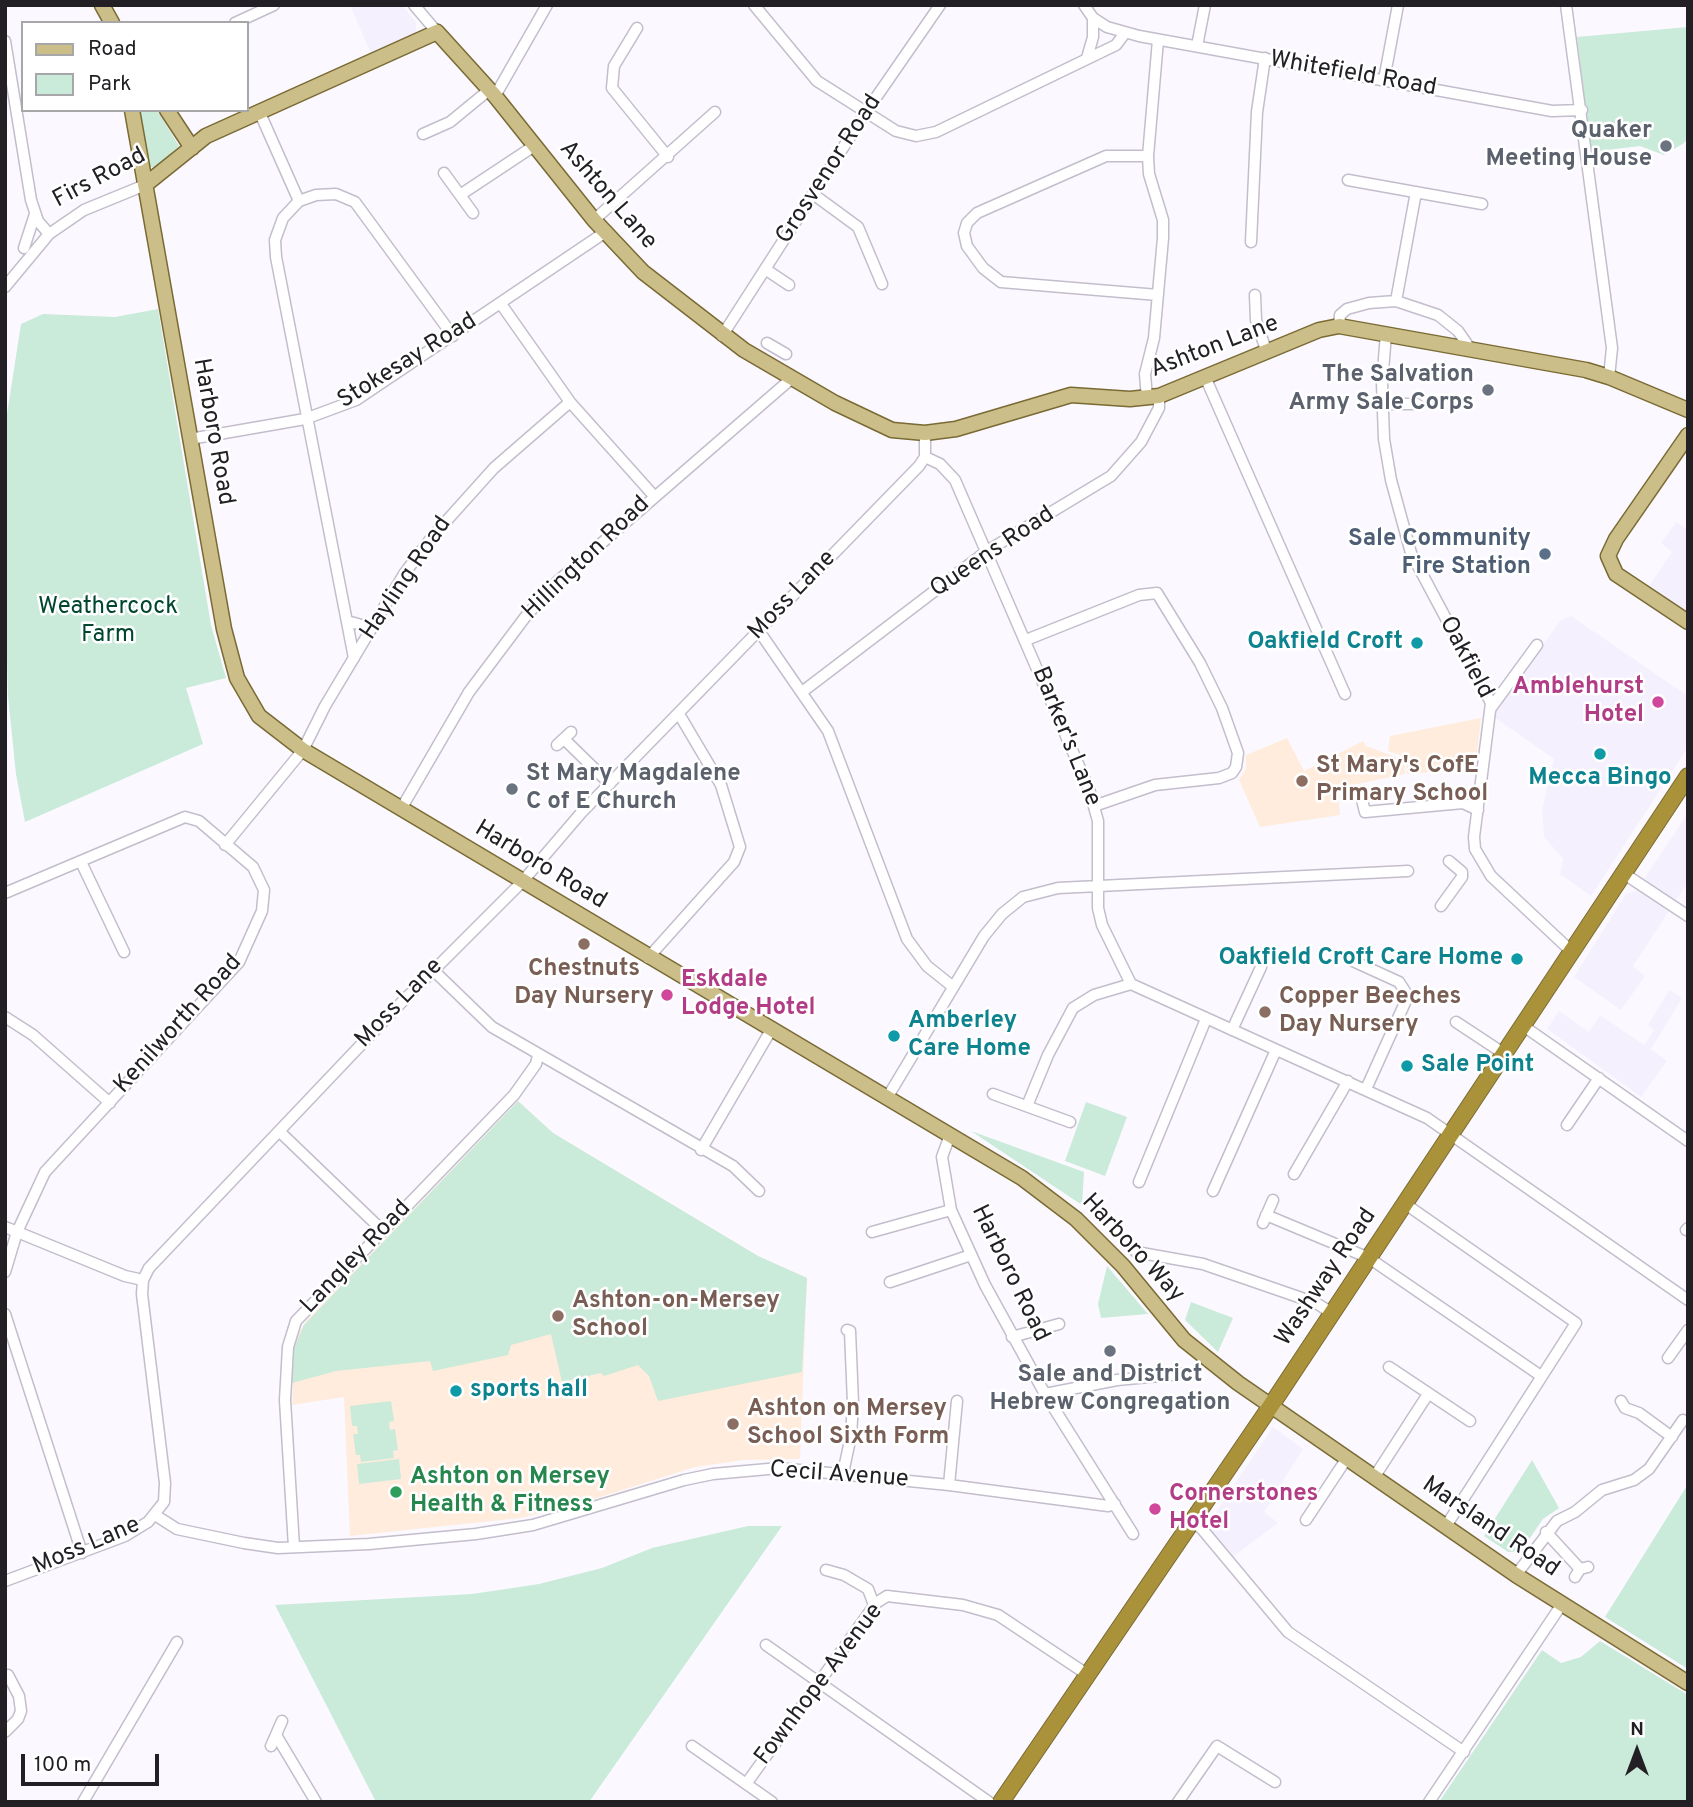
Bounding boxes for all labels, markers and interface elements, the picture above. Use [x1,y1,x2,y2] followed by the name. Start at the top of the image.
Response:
[21,21,248,112] legend
[88,36,137,63] text: Road
[1267,46,1439,104] street label: Whitefield Road
[88,71,131,98] text: Park
[771,90,889,250] street label: Grosvenor Road
[1486,118,1652,174] place label: Quaker Meeting House
[552,136,662,256] street label: Ashton Lane
[1658,138,1674,154] marker: Quaker Meeting House
[49,143,151,215] street label: Firs Road
[333,308,483,416] street label: Stokesay Road
[1147,310,1283,386] street label: Ashton Lane
[185,356,239,508] street label: Harboro Road
[1288,362,1474,418] place label: The Salvation Army Sale Corps
[1480,382,1496,398] marker: The Salvation Army Sale Corps
[517,491,657,627] street label: Hillington Road
[926,501,1060,605] street label: Queens Road
[355,512,459,646] street label: Hayling Road
[1348,526,1531,582] place label: Sale Community Fire Station
[743,545,843,647] street label: Moss Lane
[1537,546,1553,562] marker: Sale Community Fire Station
[38,594,178,650] park label: Weathercock Farm
[1431,612,1499,704] street label: Oakfield
[1247,629,1403,657] place label: Oakfield Croft
[1409,635,1425,651] marker: Oakfield Croft
[1024,663,1106,811] street label: Barker's Lane
[1512,674,1644,730] place label: Amblehurst Hotel
[1650,694,1666,710] marker: Amblehurst Hotel
[1592,746,1608,762] marker: Mecca Bingo
[1316,753,1488,809] place label: St Mary's CofE Primary School
[526,761,741,817] place label: St Mary Magdalene C of E Church
[1528,765,1672,793] place label: Mecca Bingo
[1294,773,1310,789] marker: St Mary's CofE Primary School
[504,781,520,797] marker: St Mary Magdalene C of E Church
[469,815,611,917] street label: Harboro Road
[576,936,592,952] marker: Chestnuts Day Nursery
[1218,945,1503,973] place label: Oakfield Croft Care Home
[109,949,249,1101] street label: Kenilworth Road
[1509,951,1525,967] marker: Oakfield Croft Care Home
[350,953,450,1055] street label: Moss Lane
[514,956,654,1012] place label: Chestnuts Day Nursery
[681,967,815,1023] place label: Eskdale Lodge Hotel
[1279,984,1461,1040] place label: Copper Beeches Day Nursery
[659,987,675,1003] marker: Eskdale Lodge Hotel
[1257,1004,1273,1020] marker: Copper Beeches Day Nursery
[908,1008,1031,1064] place label: Amberley Care Home
[886,1028,902,1044] marker: Amberley Care Home
[1421,1052,1534,1080] place label: Sale Point
[1399,1058,1415,1074] marker: Sale Point
[1074,1189,1190,1309] street label: Harboro Way
[296,1195,418,1321] street label: Langley Road
[963,1201,1055,1347] street label: Harboro Road
[1270,1204,1384,1352] street label: Washway Road
[572,1288,780,1344] place label: Ashton-on-Mersey School
[550,1308,566,1324] marker: Ashton-on-Mersey School
[1102,1343,1118,1359] marker: Sale and District Hebrew Congregation
[989,1362,1231,1418] place label: Sale and District Hebrew Congregation
[470,1377,588,1405] place label: sports hall
[448,1383,464,1399] marker: sports hall
[747,1396,949,1452] place label: Ashton on Mersey School Sixth Form
[725,1416,741,1432] marker: Ashton on Mersey School Sixth Form
[769,1457,909,1495] street label: Cecil Avenue
[410,1464,610,1520] place label: Ashton on Mersey Health & Fitness
[1416,1471,1564,1585] street label: Marsland Road
[1169,1481,1318,1537] place label: Cornerstones Hotel
[388,1484,404,1500] marker: Ashton on Mersey Health & Fitness
[1147,1501,1163,1517] marker: Cornerstones Hotel
[29,1512,145,1582] street label: Moss Lane
[750,1598,890,1772] street label: Fownhope Avenue
[1602,1716,1672,1786] north arrow
[1630,1718,1644,1742] text: N
[24,1741,163,1785] scale bar
[34,1752,91,1779] text: 100 m

